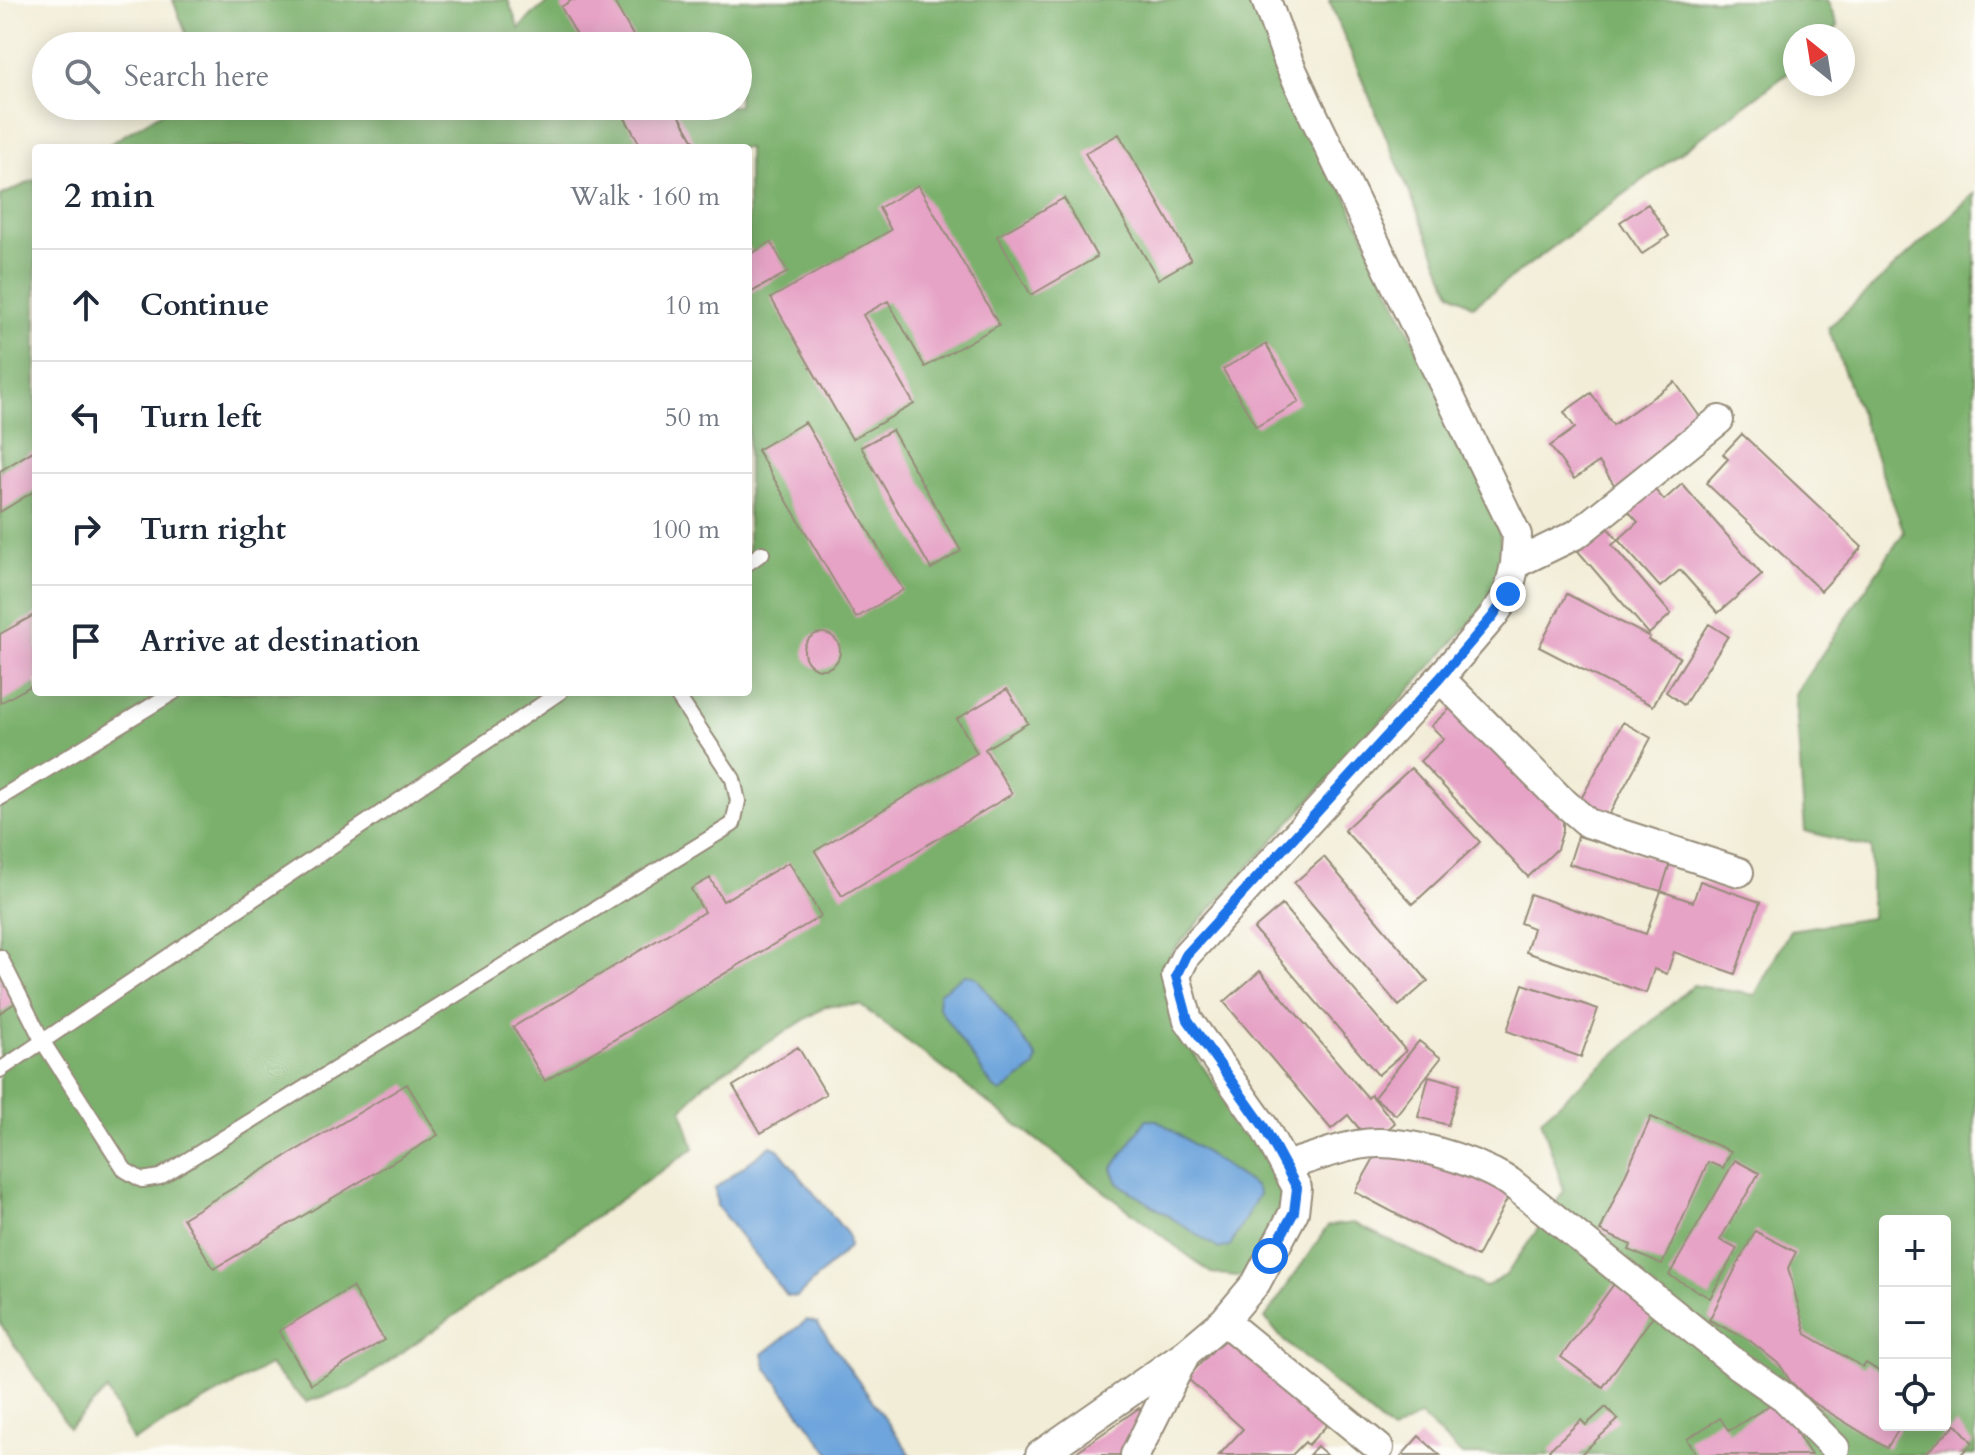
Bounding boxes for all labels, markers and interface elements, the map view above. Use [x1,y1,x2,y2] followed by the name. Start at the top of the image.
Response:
[1783,24,1855,96] north arrow
[32,32,752,120] search box
[60,54,104,98] icon: search
[124,56,269,97] text: Search here
[64,173,155,219] text: 2 min
[570,179,720,214] text: Walk · 160 m
[64,283,108,327] icon: ahead
[140,285,269,326] text: Continue
[664,288,720,323] text: 10 m
[64,395,108,439] icon: left
[140,397,262,438] text: Turn left
[664,400,720,435] text: 50 m
[64,507,108,551] icon: right
[140,509,286,550] text: Turn right
[651,512,720,547] text: 100 m
[1490,576,1526,612] route end
[64,619,108,663] icon: arrive
[140,621,420,662] text: Arrive at destination
[1879,1215,1951,1431] map controls
[1879,1215,1951,1287] button: +
[1252,1238,1288,1274] route start
[1879,1287,1951,1359] button: −
[1879,1359,1951,1431] button: locate

